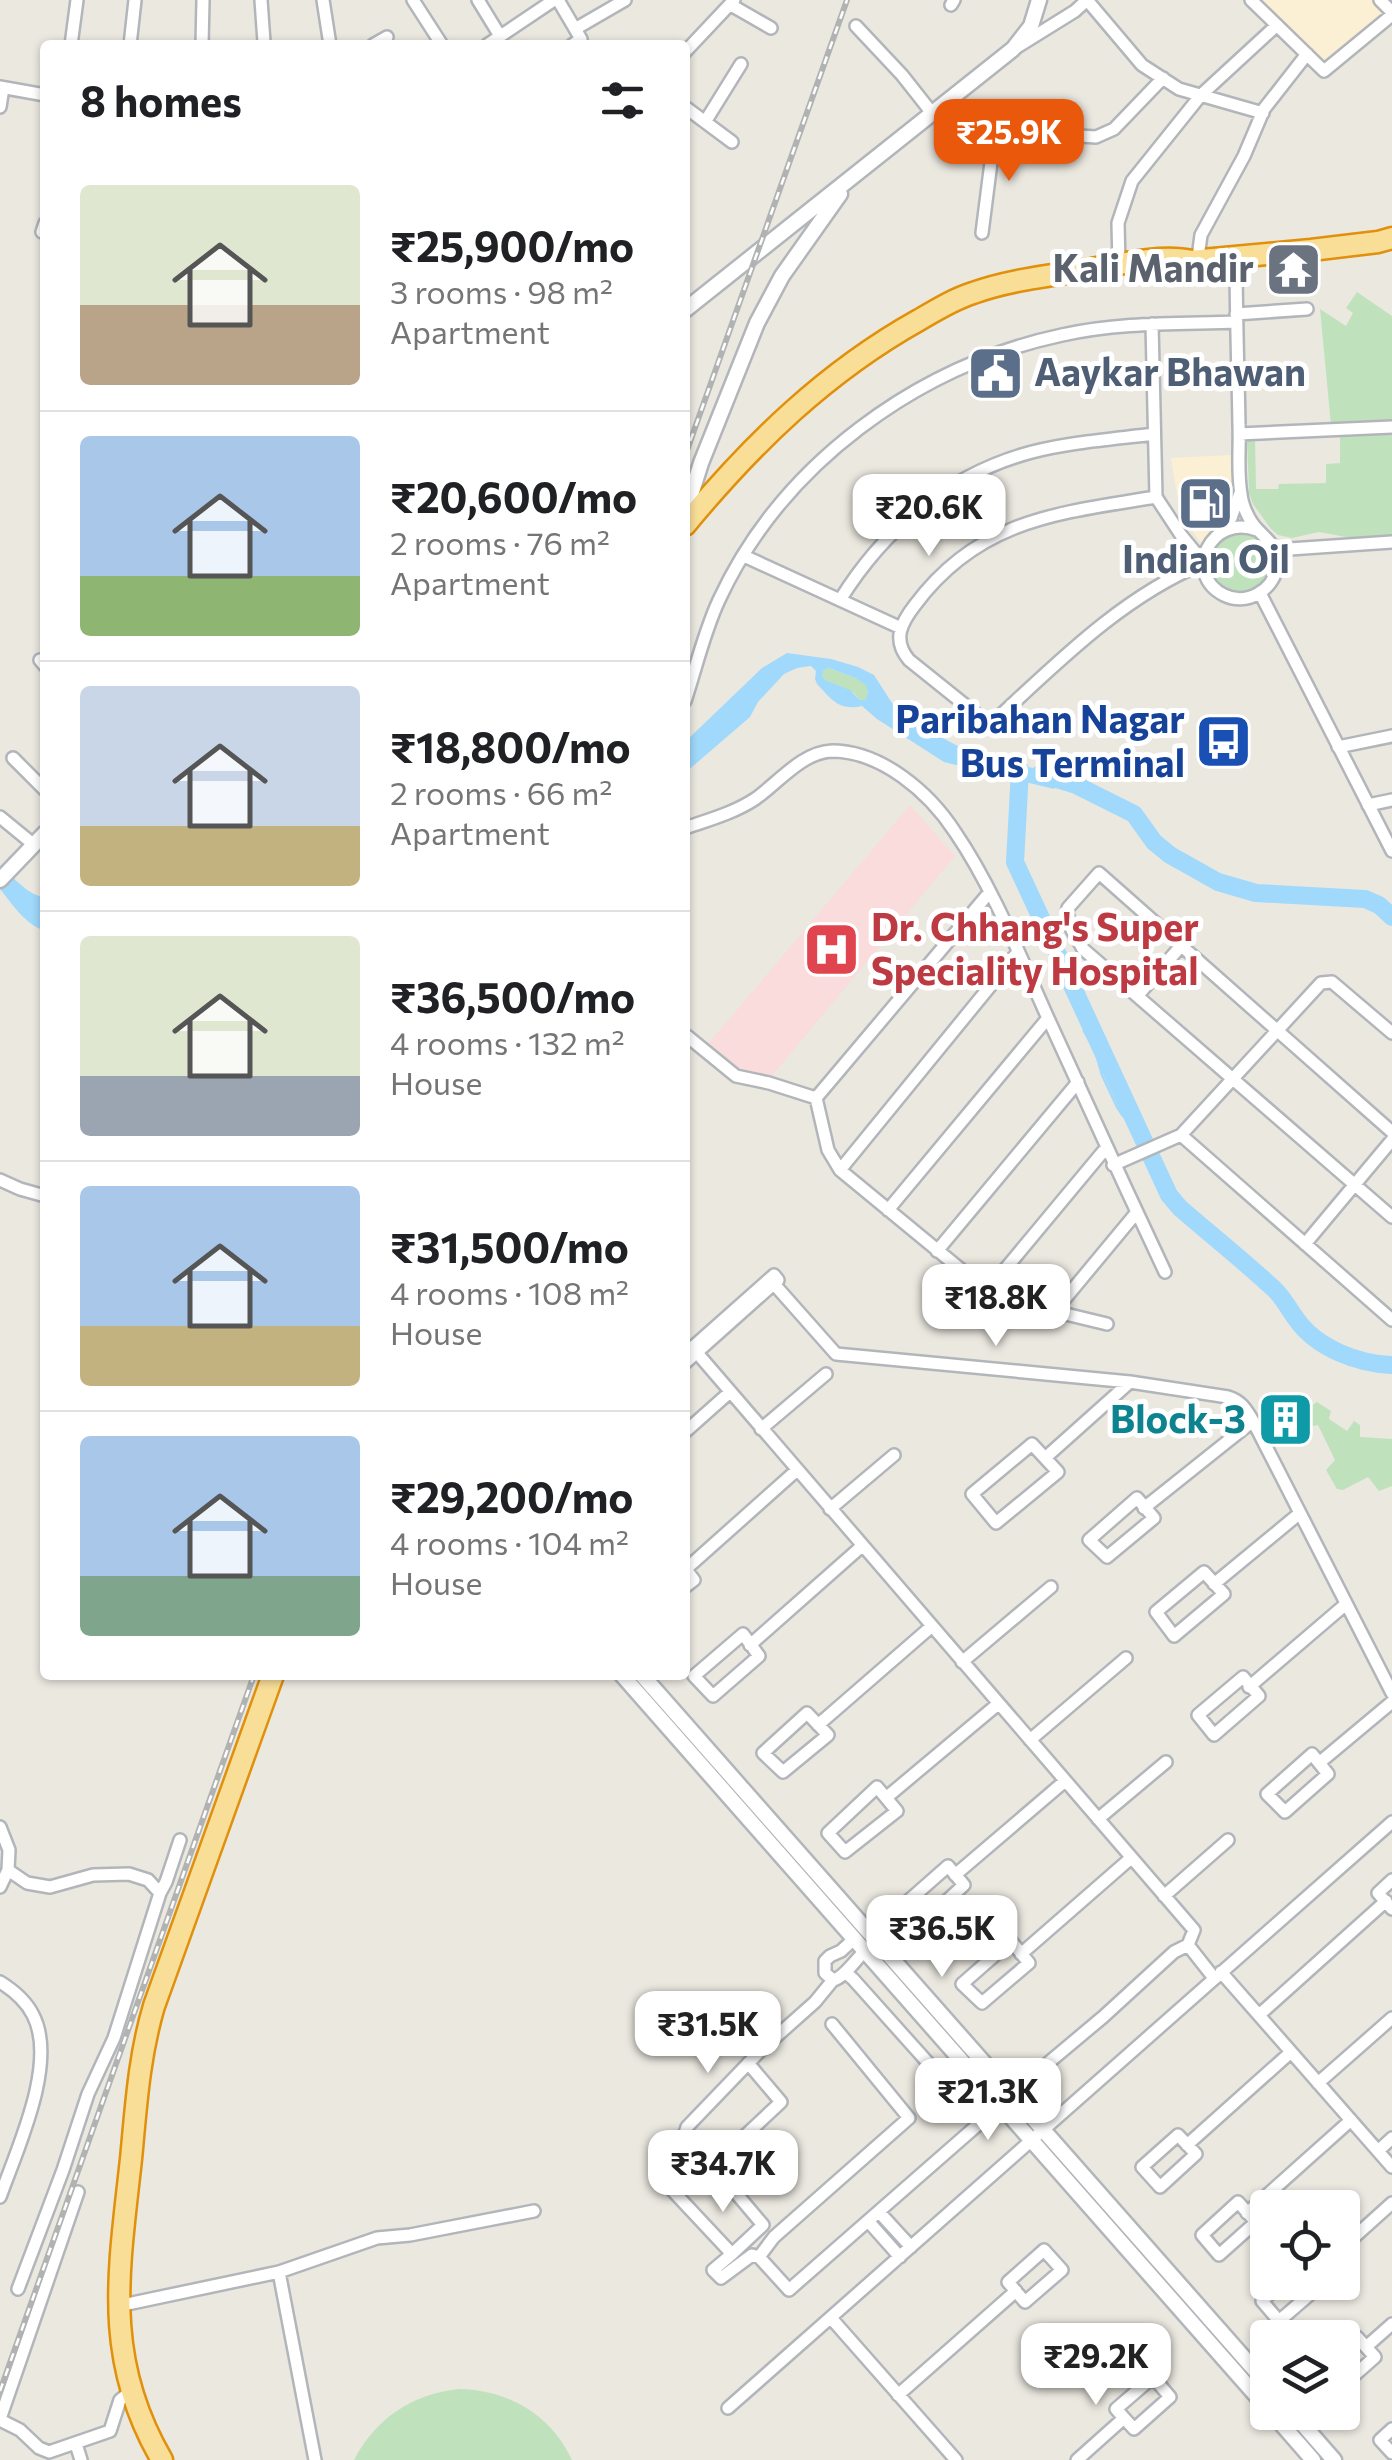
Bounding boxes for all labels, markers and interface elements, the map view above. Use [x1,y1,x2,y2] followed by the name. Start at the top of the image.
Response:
[595,73,650,128] icon: filters
[80,74,242,126] text: 8 homes
[928,99,1090,184] pin: ₹25.9K
[956,111,1062,151] text: ₹25.9K
[390,219,634,271] text: ₹25,900/mo
[160,225,280,345] icon: home
[1263,239,1323,299] temple icon: Kali Mandir
[1053,243,1254,290] place label: Kali Mandir
[390,271,613,311] text: 3 rooms · 98 m²
[390,311,550,351] text: Apartment
[965,343,1025,403] public building icon: Aaykar Bhawan
[1034,347,1306,394] place label: Aaykar Bhawan
[390,470,637,522] text: ₹20,600/mo
[1176,473,1236,533] fuel station icon: Indian Oil
[848,474,1010,559] pin: ₹20.6K
[160,476,280,596] icon: home
[875,486,983,526] text: ₹20.6K
[390,522,610,562] text: 2 rooms · 76 m²
[1122,534,1290,581] place label: Indian Oil
[390,562,550,602] text: Apartment
[895,694,1185,785] place label: Paribahan Nagar Bus Terminal
[1194,712,1254,772] bus stop icon: Paribahan Nagar Bus Terminal
[390,720,631,772] text: ₹18,800/mo
[160,726,280,846] icon: home
[390,772,612,812] text: 2 rooms · 66 m²
[390,812,550,852] text: Apartment
[871,902,1199,993] place label: Dr. Chhang's Super Speciality Hospital
[802,920,862,980] hospital icon: Dr. Chhang's Super Speciality Hospital
[390,970,635,1022] text: ₹36,500/mo
[160,976,280,1096] icon: home
[390,1022,625,1062] text: 4 rooms · 132 m²
[390,1062,482,1102] text: House
[390,1220,629,1272] text: ₹31,500/mo
[160,1226,280,1346] icon: home
[915,1264,1077,1349] pin: ₹18.8K
[390,1272,629,1312] text: 4 rooms · 108 m²
[944,1276,1048,1316] text: ₹18.8K
[390,1312,482,1352] text: House
[1255,1390,1315,1450] building icon: Block-3
[1110,1394,1246,1441] place label: Block-3
[390,1470,633,1522] text: ₹29,200/mo
[160,1476,280,1596] icon: home
[390,1522,629,1562] text: 4 rooms · 104 m²
[390,1562,482,1602] text: House
[861,1895,1023,1980] pin: ₹36.5K
[888,1907,996,1947] text: ₹36.5K
[627,1991,789,2076] pin: ₹31.5K
[657,2003,759,2043] text: ₹31.5K
[907,2058,1069,2143] pin: ₹21.3K
[937,2070,1039,2110] text: ₹21.3K
[642,2130,804,2215] pin: ₹34.7K
[670,2142,776,2182] text: ₹34.7K
[1250,2190,1360,2430] map controls
[1250,2190,1360,2300] button: locate
[1250,2320,1360,2430] button: layers
[1015,2323,1177,2408] pin: ₹29.2K
[1043,2335,1149,2375] text: ₹29.2K

